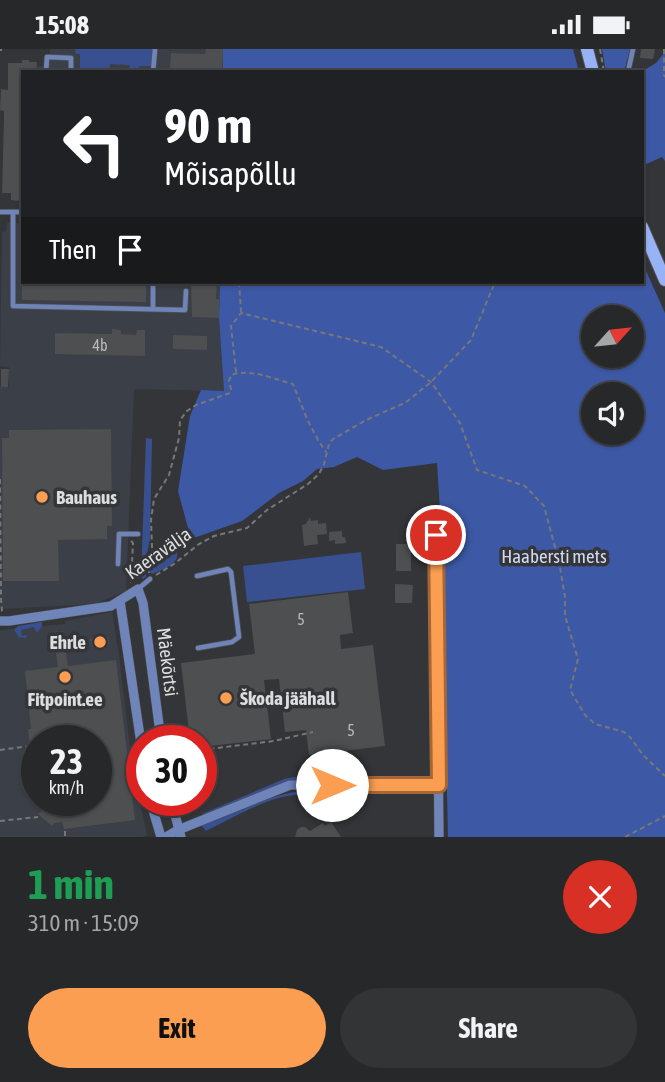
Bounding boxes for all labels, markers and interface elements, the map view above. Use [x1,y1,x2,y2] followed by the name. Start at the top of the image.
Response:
[35,10,89,40] text: 15:08
[164,97,252,153] text: 90 m
[49,98,140,189] icon: left
[164,155,297,192] text: Mõisapõllu
[111,231,149,269] icon: arrive
[49,235,97,265] text: Then
[581,305,644,367] north arrow
[581,305,644,445] map controls
[92,336,108,354] house number: 4b
[581,382,644,445] button: sound
[56,486,117,508] place label: Bauhaus
[34,489,50,505] marker: Bauhaus
[406,505,466,565] pin
[417,516,455,554] icon: arrive
[121,522,195,584] street label: Kaeravälja
[501,545,607,567] park label: Haabersti mets
[297,610,305,628] house number: 5
[153,626,183,698] street label: Mäekõrtsi
[50,631,86,653] place label: Ehrle
[92,634,108,650] marker: Ehrle
[57,669,73,685] marker: Fitpoint.ee
[240,687,336,709] place label: Škoda jäähall
[27,688,103,710] place label: Fitpoint.ee
[218,690,234,706] marker: Škoda jäähall
[347,721,355,739] house number: 5
[126,725,217,816] speed limit sign: 30
[50,741,83,781] text: 23
[295,748,369,822] position arrow
[49,777,84,798] text: km/h
[28,860,114,908] text: 1 min
[563,860,637,934] button: close
[28,910,139,936] text: 310 m · 15:09
[28,988,326,1068] button: Exit
[340,988,637,1068] button: Share

